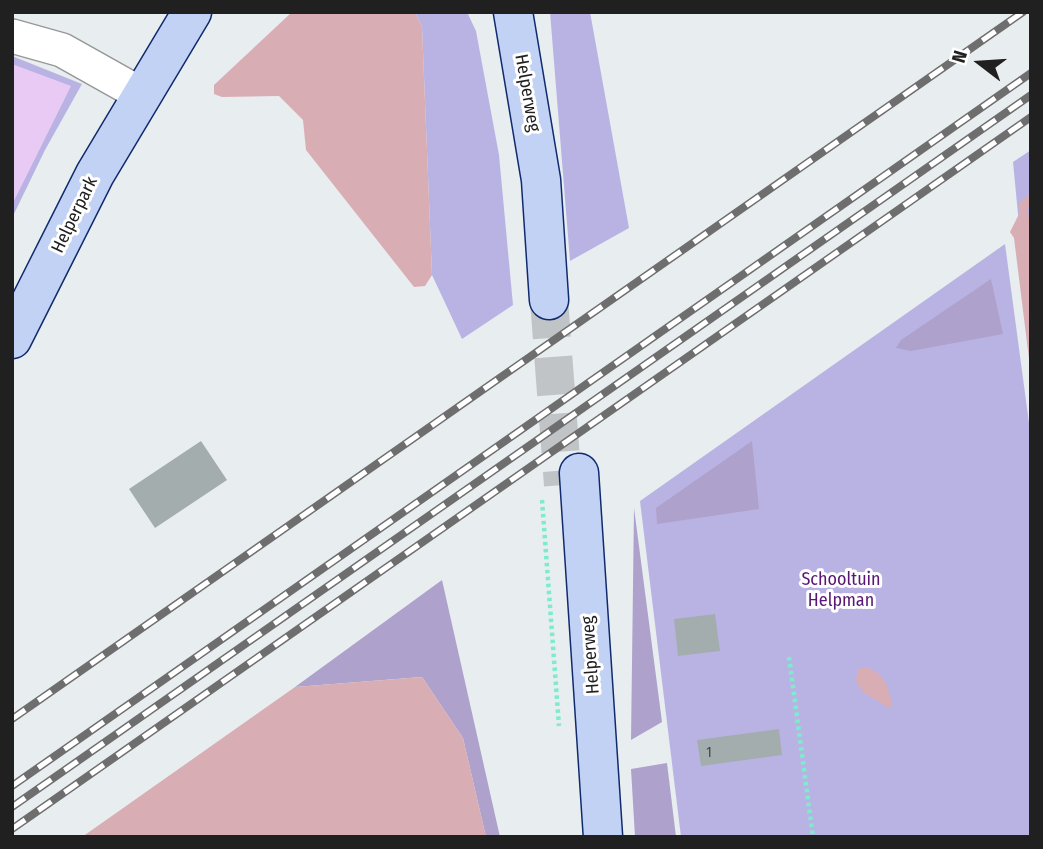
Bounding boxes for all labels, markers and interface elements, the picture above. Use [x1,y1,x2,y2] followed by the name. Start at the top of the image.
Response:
[945,28,1015,98] north arrow
[947,48,972,66] text: N
[510,52,544,134] street label: Helperweg
[47,173,103,257] street label: Helperpark
[801,569,881,612] park label: Schooltuin Helpman
[577,615,605,695] street label: Helperweg
[706,745,712,761] house number: 1

